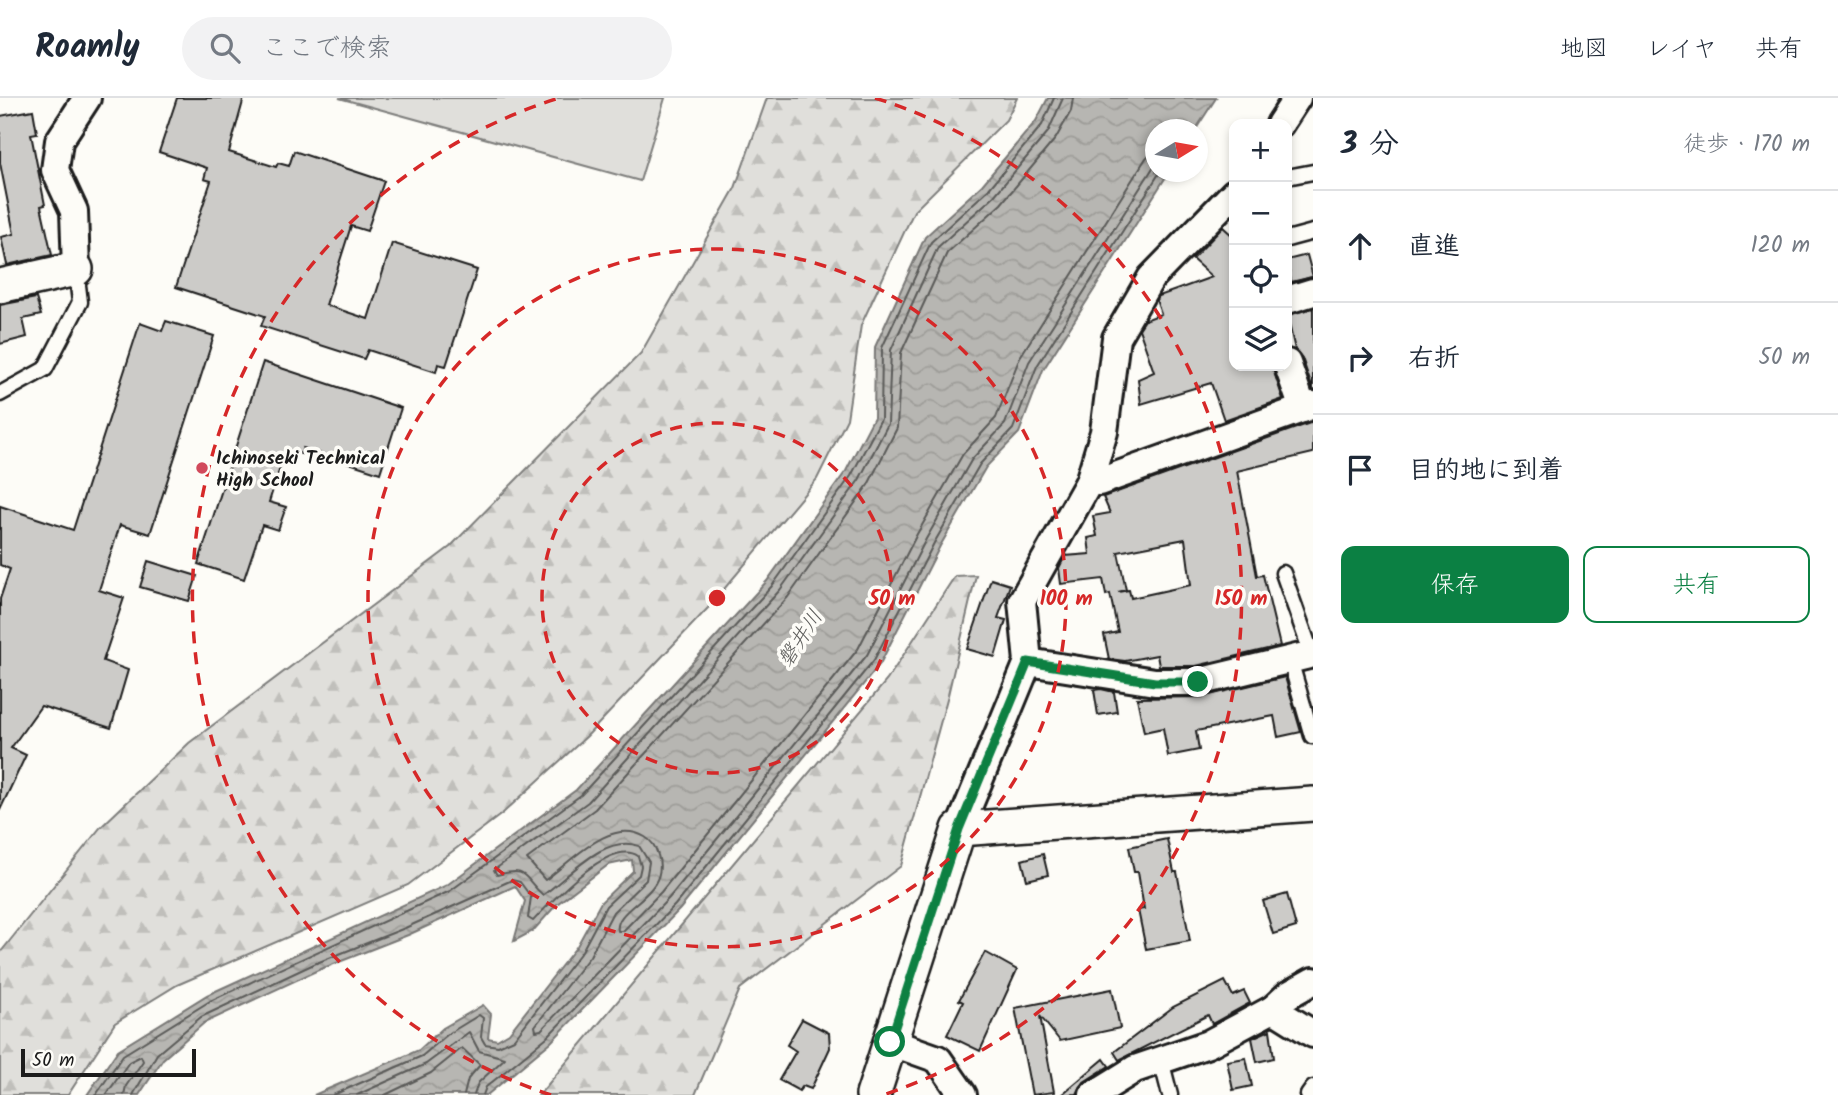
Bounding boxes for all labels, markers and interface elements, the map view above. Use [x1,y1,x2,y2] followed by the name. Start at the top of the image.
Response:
[182,17,672,80] search box
[35,22,140,75] text: Roamly
[262,28,392,70] text: ここで検索
[206,29,244,67] icon: search
[1560,30,1608,69] text: 地図
[1646,30,1717,69] text: レイヤ
[1755,30,1803,69] text: 共有
[1145,119,1208,182] north arrow
[1229,119,1292,371] map controls
[1229,119,1292,182] button: +
[1341,121,1399,169] text: 3 分
[1683,127,1810,163] text: 徒歩 · 170 m
[1229,182,1292,245] button: −
[1408,226,1460,268] text: 直進
[1341,227,1379,265] icon: ahead
[1750,228,1810,264] text: 120 m
[1229,245,1292,308] button: locate
[1229,308,1292,371] button: layers
[1408,338,1460,380] text: 右折
[1341,339,1379,377] icon: right
[1759,340,1810,376] text: 50 m
[216,444,386,496] place label: Ichinoseki Technical High School
[1408,450,1564,492] text: 目的地に到着
[1341,451,1379,489] icon: arrive
[194,460,210,476] marker: Ichinoseki Technical High School
[1341,546,1569,623] button: 保存
[1583,546,1810,623] button: 共有
[868,583,915,616] text: 50 m
[1039,583,1093,616] text: 100 m
[1214,583,1268,616] text: 150 m
[705,586,729,610] centre of rings
[770,603,832,674] water label: 磐井川
[1182,666,1213,697] route end
[874,1026,905,1057] route start
[21,1046,196,1078] scale bar
[32,1046,74,1076] text: 50 m

